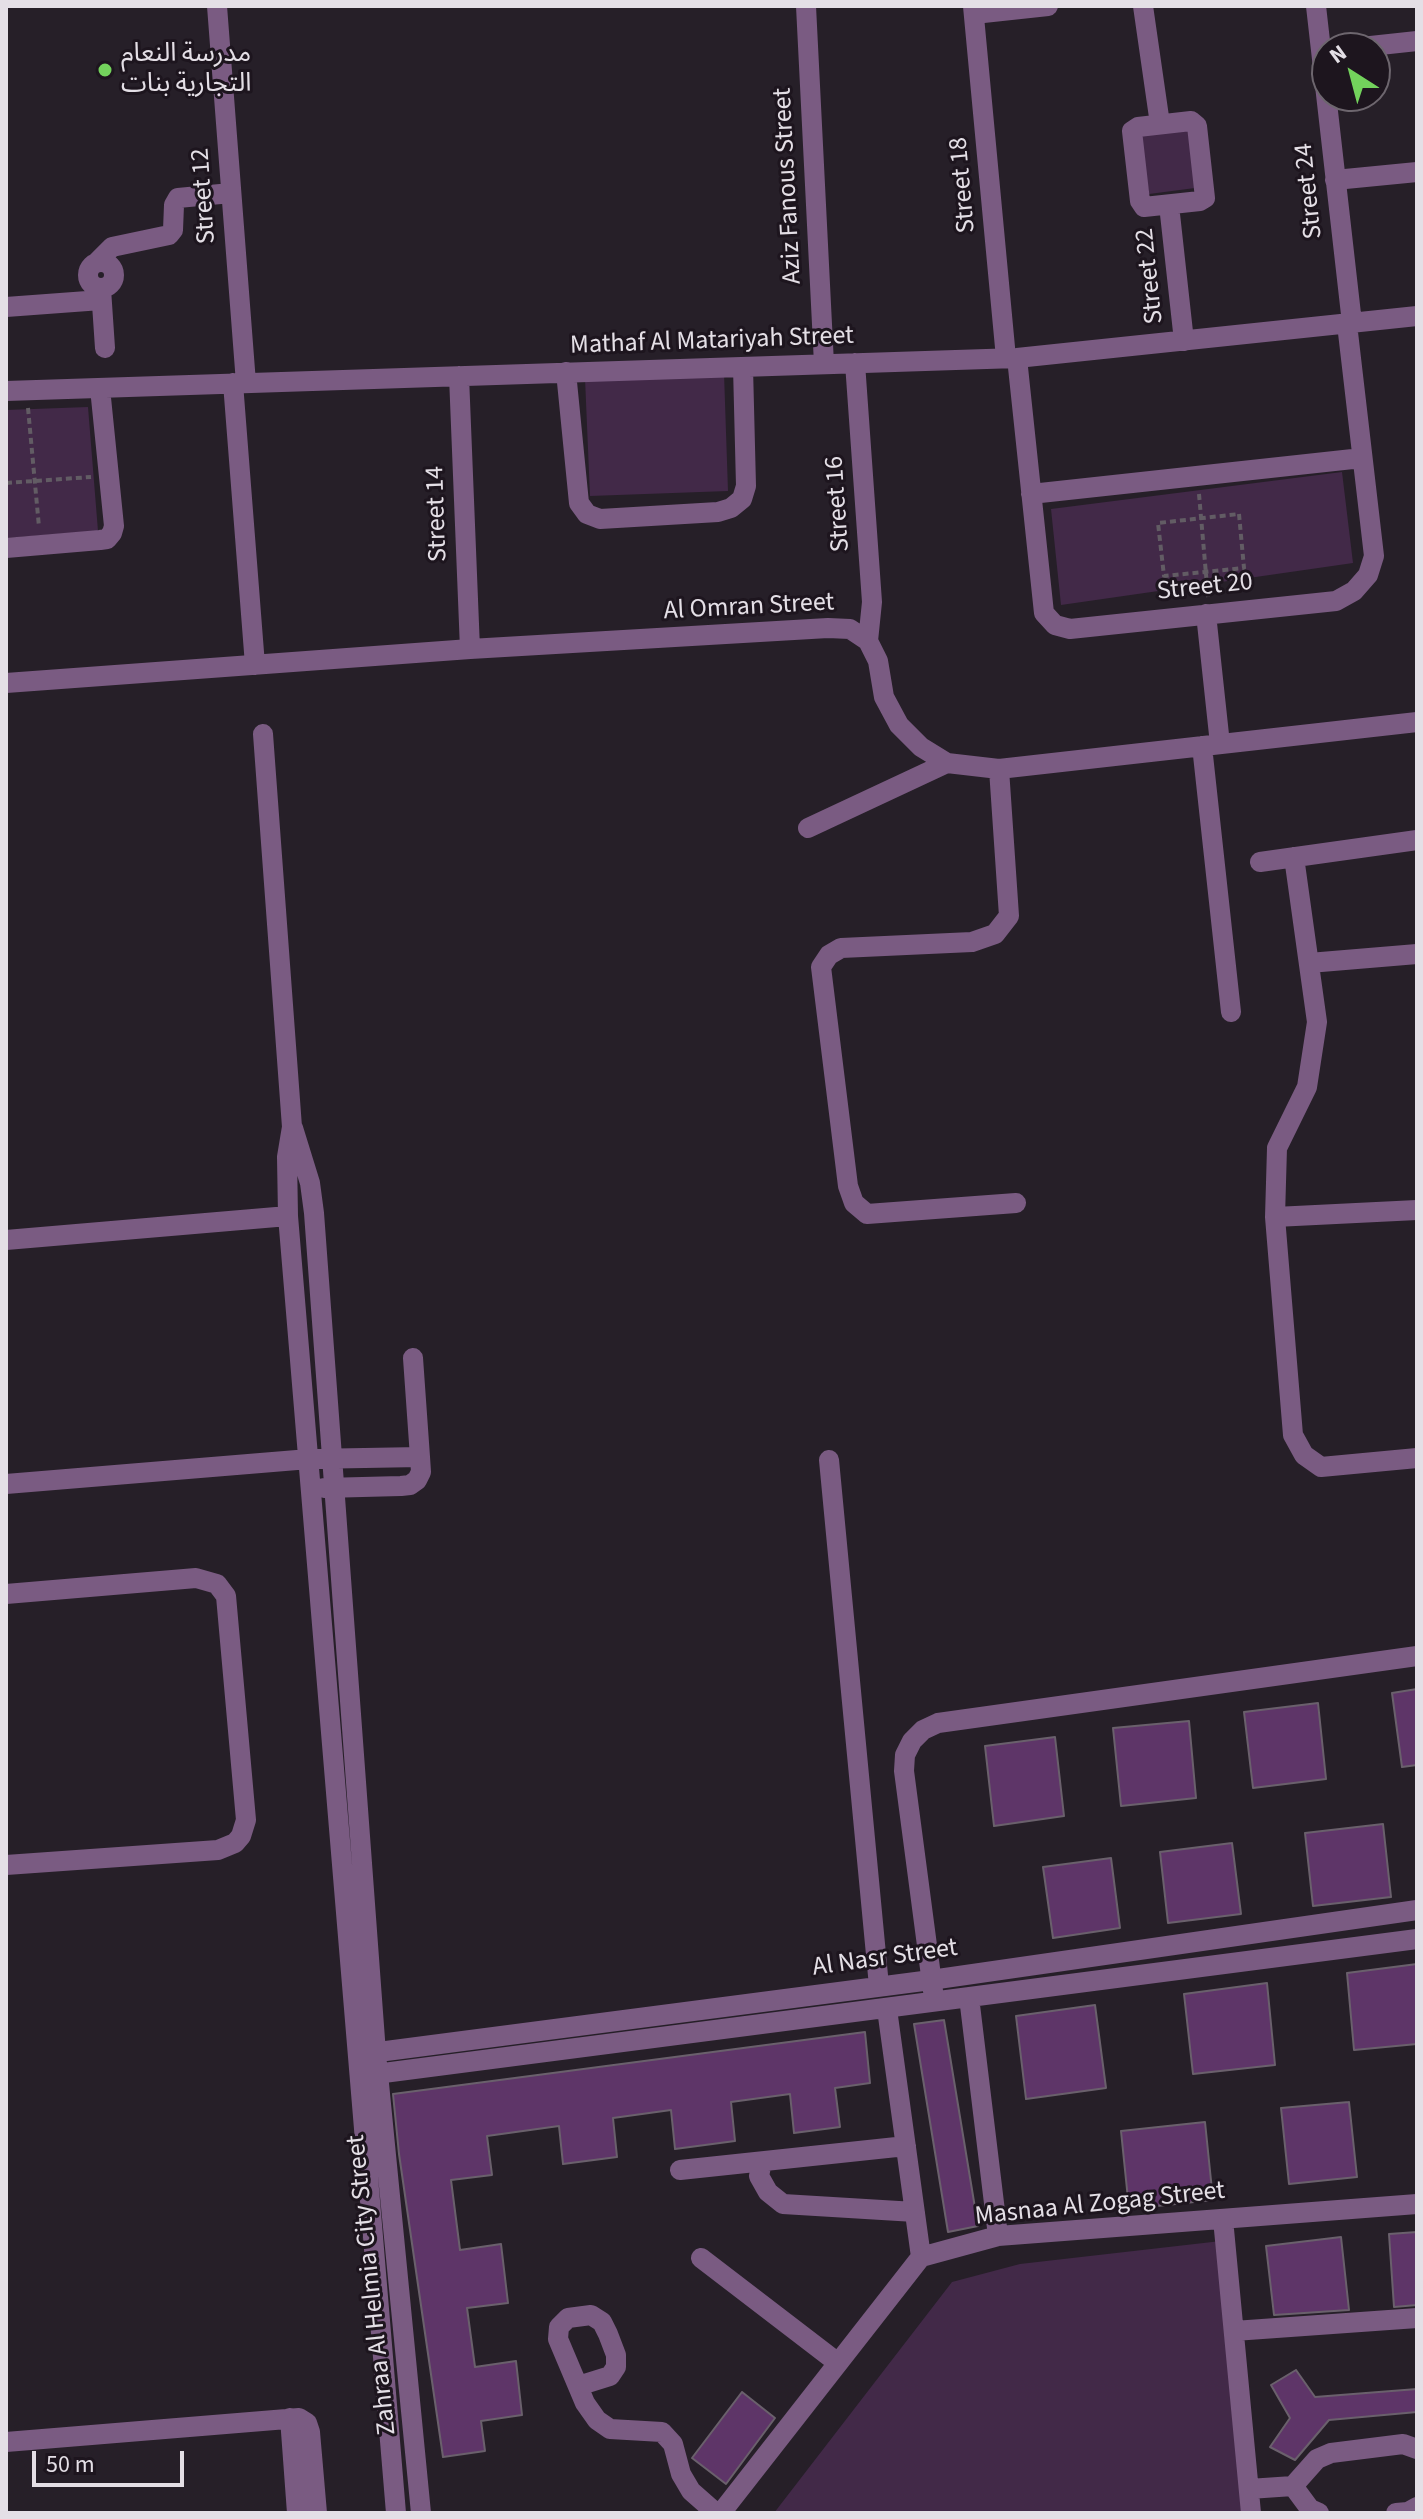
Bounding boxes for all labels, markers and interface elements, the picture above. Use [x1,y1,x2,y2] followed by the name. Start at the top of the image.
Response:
[1311,32,1391,112] north arrow
[1323,37,1353,71] text: N
[121,39,251,100] place label: مدرسة النعام التجارية بنات
[96,61,114,79] marker: مدرسة النعام التجارية بنات
[768,87,810,285] street label: Aziz Fanous Street
[944,136,984,234] street label: Street 18
[1289,142,1331,240] street label: Street 24
[186,147,224,245] street label: Street 12
[1130,227,1172,325] street label: Street 22
[570,321,854,363] street label: Mathaf Al Matariyah Street
[820,455,858,553] street label: Street 16
[421,465,455,563] street label: Street 14
[1156,567,1254,609] street label: Street 20
[663,588,835,628] street label: Al Omran Street
[810,1933,960,1985] street label: Al Nasr Street
[342,2133,404,2437] street label: Zahraa Al Helmia City Street
[973,2176,1227,2234] street label: Masnaa Al Zogag Street
[36,2435,188,2485] scale bar
[46,2447,95,2482] text: 50 m

